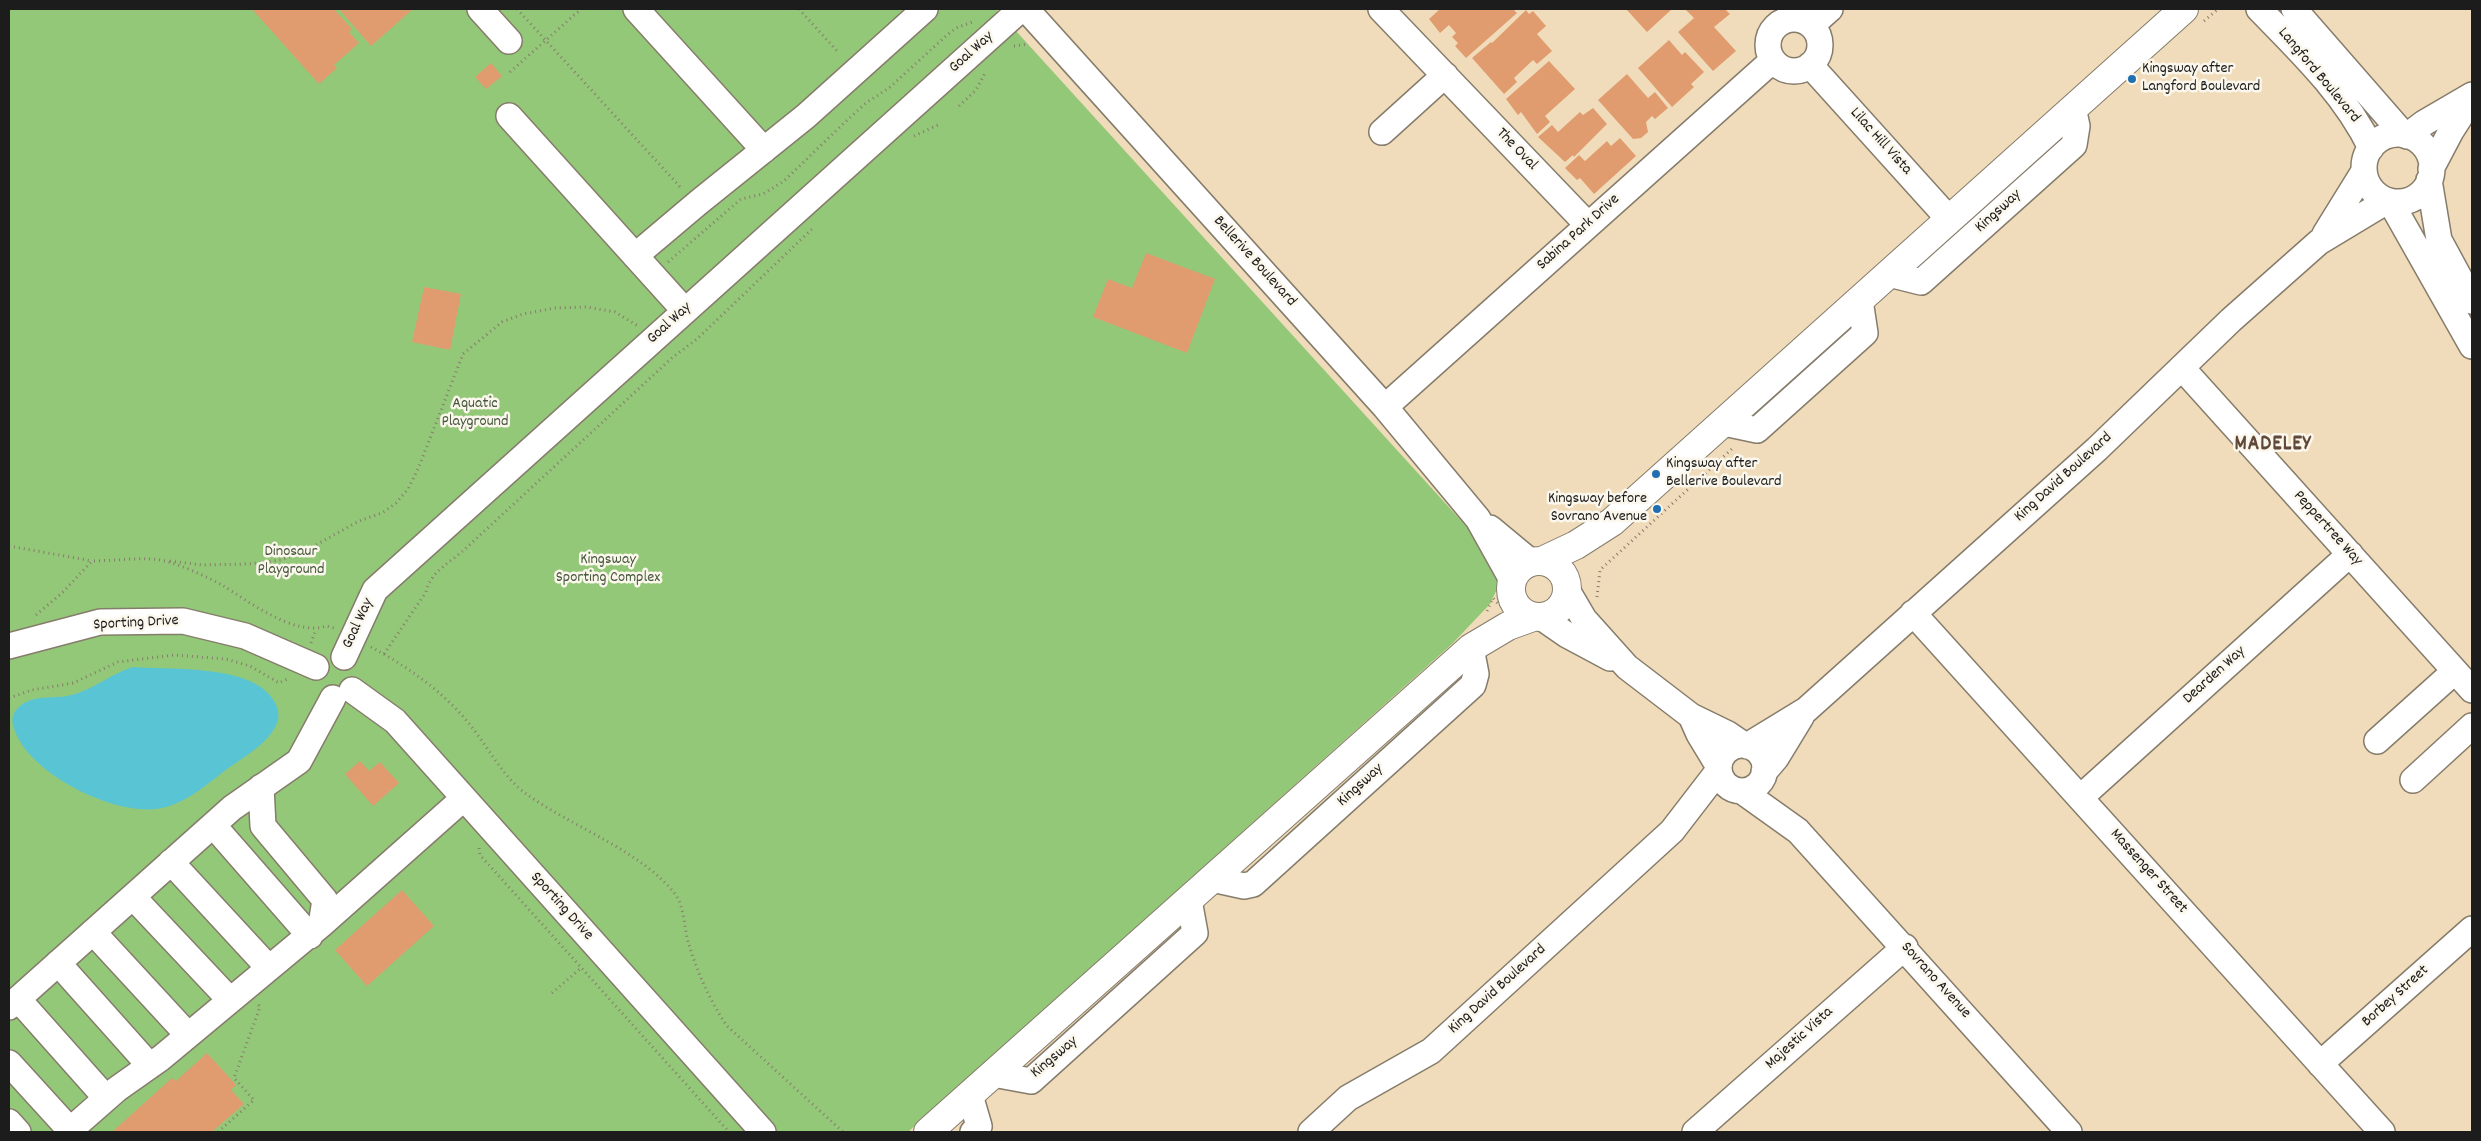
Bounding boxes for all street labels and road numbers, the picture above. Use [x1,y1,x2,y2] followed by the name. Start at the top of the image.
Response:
[2273,24,2363,128] street label: Langford Boulevard
[946,28,998,78] street label: Goal Way
[1845,104,1915,180] street label: Lilac Hill Vista
[1491,125,1541,175] street label: The Oval
[1972,186,2026,238] street label: Kingsway
[1534,191,1624,275] street label: Sabina Park Drive
[1208,213,1300,311] street label: Bellerive Boulevard
[644,299,696,349] street label: Goal Way
[2011,429,2117,527] street label: King David Boulevard
[2288,487,2366,571] street label: Peppertree Way
[339,596,379,652] street label: Goal Way
[93,612,179,636] street label: Sporting Drive
[2180,643,2250,709] street label: Dearden Way
[1334,760,1388,812] street label: Kingsway
[2105,826,2191,918] street label: Massenger Street
[525,869,597,945] street label: Sporting Drive
[1896,939,1974,1023] street label: Sovrano Avenue
[1445,941,1551,1039] street label: King David Boulevard
[2359,962,2433,1032] street label: Borbey Street
[1762,1004,1838,1074] street label: Majestic Vista
[1027,1033,1083,1083] street label: Kingsway

